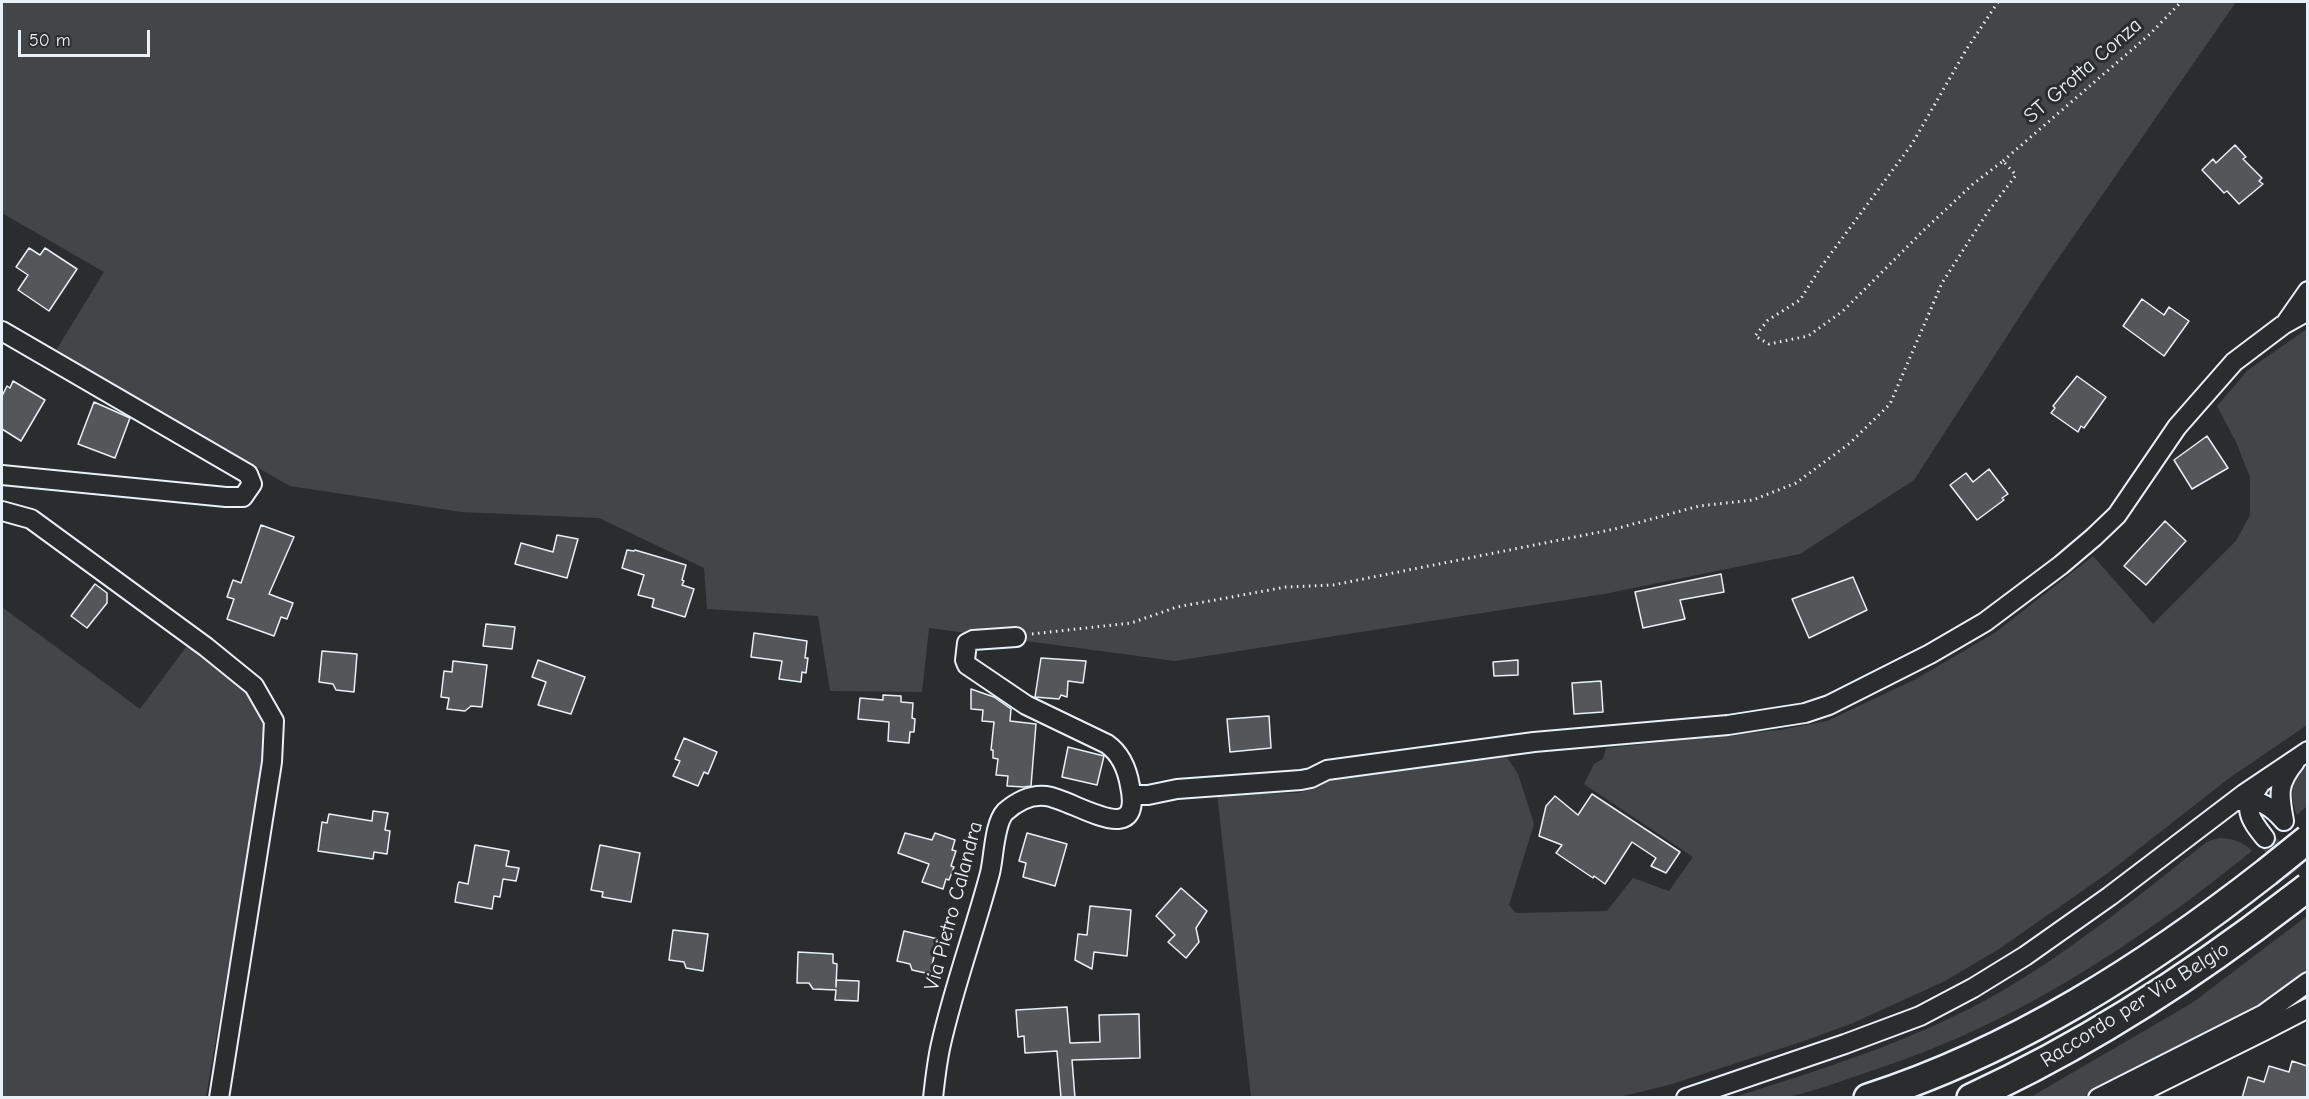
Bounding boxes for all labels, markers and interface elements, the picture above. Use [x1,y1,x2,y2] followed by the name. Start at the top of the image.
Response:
[2019,13,2147,129] street label: ST Grotta Conza
[21,18,153,56] scale bar
[29,30,71,51] text: 50 m
[919,819,989,993] street label: Via Pietro Calandra
[2036,937,2234,1073] street label: Raccordo per Via Belgio

